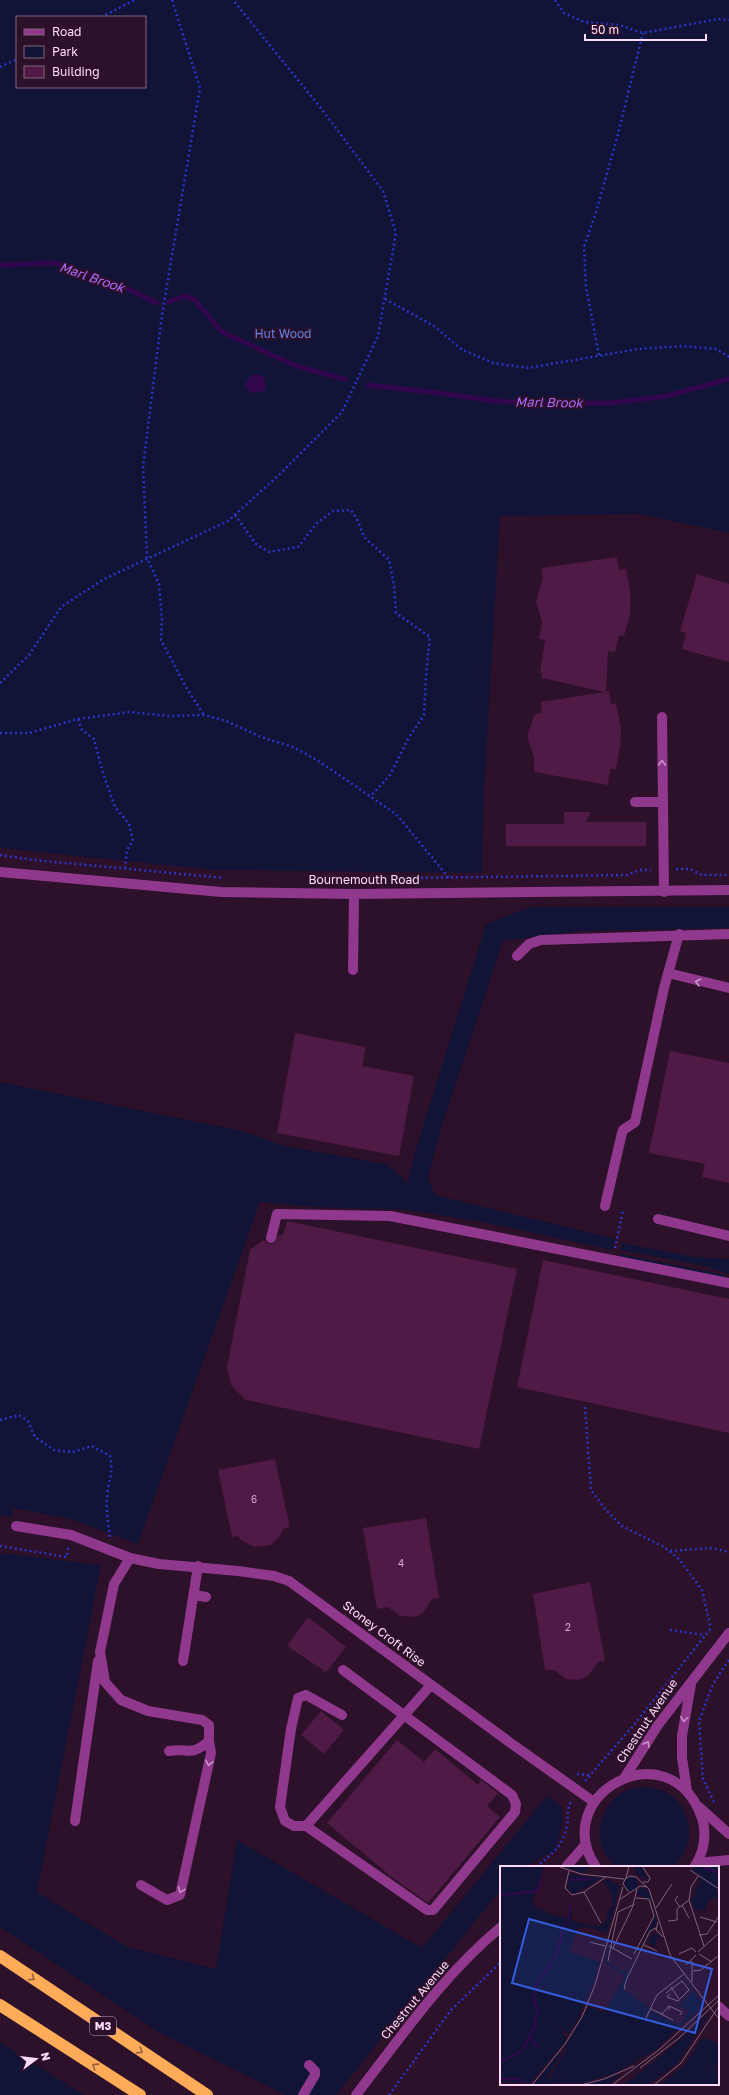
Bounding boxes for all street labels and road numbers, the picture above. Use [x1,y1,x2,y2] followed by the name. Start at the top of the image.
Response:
[308,872,420,887] street label: Bournemouth Road
[340,1598,429,1670] street label: Stoney Croft Rise
[613,1676,680,1766] street label: Chestnut Avenue
[377,1957,452,2042] street label: Chestnut Avenue
[90,2017,116,2035] road number: M3

